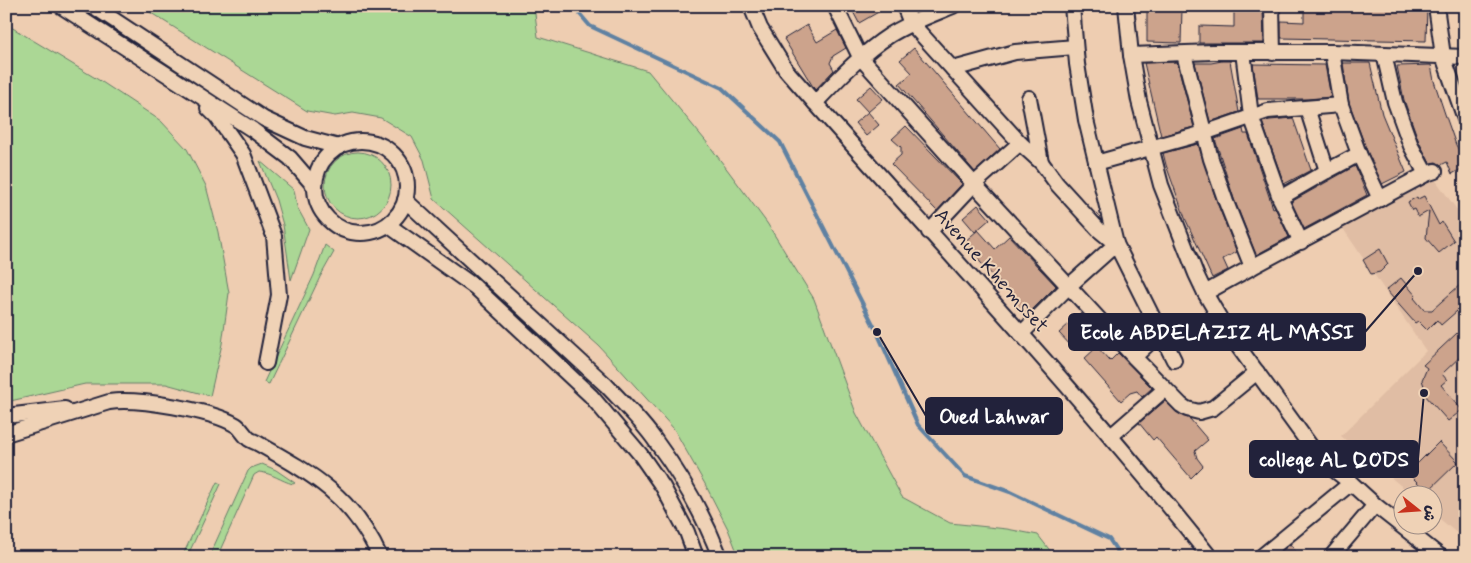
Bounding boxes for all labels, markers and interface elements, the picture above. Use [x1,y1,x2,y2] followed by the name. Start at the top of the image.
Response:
[928,203,1054,339] street label: Avenue Khemsset
[1069,314,1365,350] callout: Ecole ABDELAZIZ AL MASSI
[1080,319,1354,347] text: Ecole ABDELAZIZ AL MASSI
[926,398,1062,434] callout: Oued Lahwar
[939,403,1050,431] text: Oued Lahwar
[1250,441,1418,477] callout: college AL QODS
[1259,446,1409,474] text: college AL QODS
[1394,486,1444,536] north arrow
[1419,504,1440,524] text: ش

